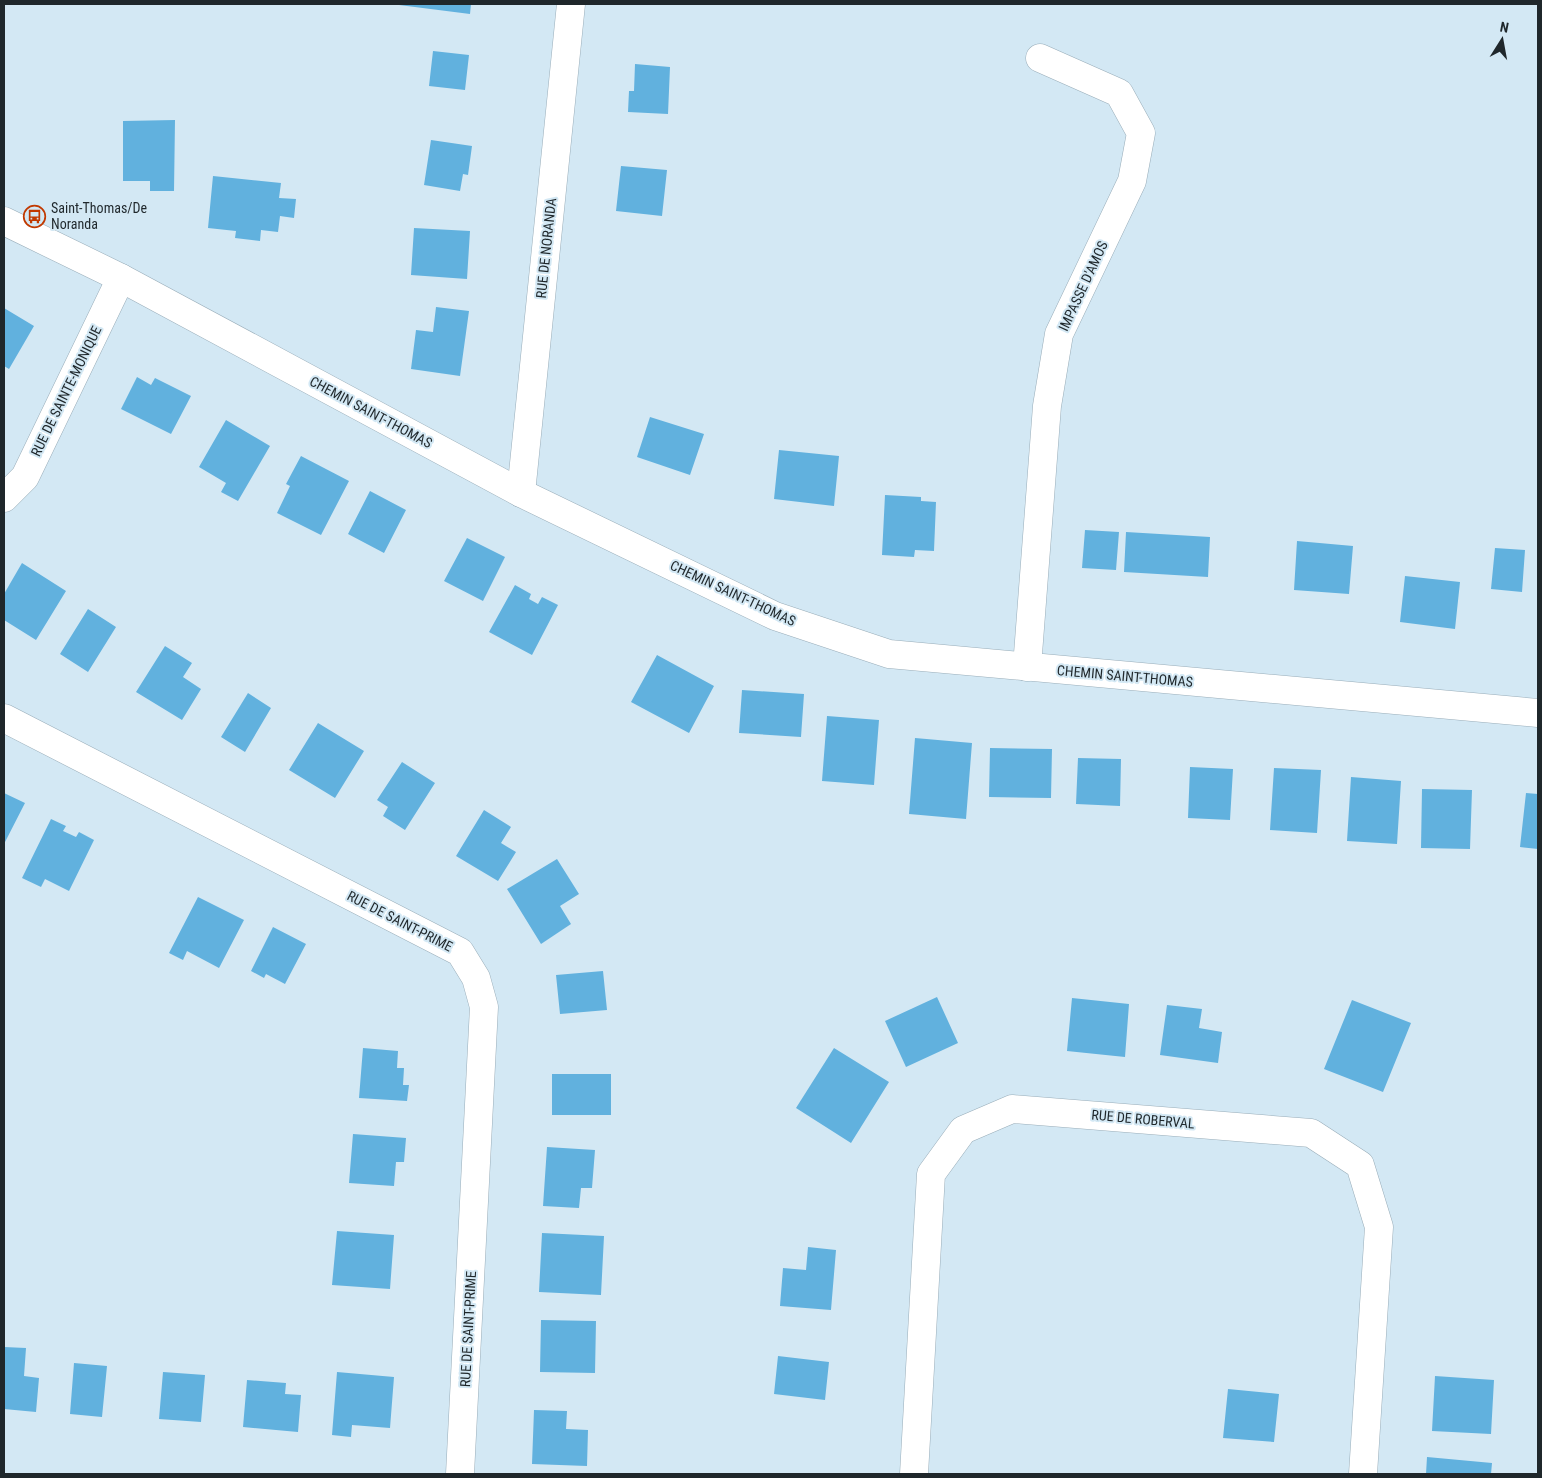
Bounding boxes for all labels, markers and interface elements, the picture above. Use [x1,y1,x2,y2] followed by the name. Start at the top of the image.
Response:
[1477,15,1527,65] north arrow
[1499,19,1510,36] text: N
[533,197,559,299] street label: RUE DE NORANDA
[51,200,147,232] place label: Saint-Thomas/De Noranda
[23,204,47,228] bus stop icon: Saint-Thomas/De Noranda
[1055,238,1111,334] street label: IMPASSE D'AMOS
[27,323,105,459] street label: RUE DE SAINTE-MONIQUE
[307,373,435,451] street label: CHEMIN SAINT-THOMAS
[668,557,798,629] street label: CHEMIN SAINT-THOMAS
[1056,662,1194,690] street label: CHEMIN SAINT-THOMAS
[345,887,455,955] street label: RUE DE SAINT-PRIME
[1091,1107,1196,1132] street label: RUE DE ROBERVAL
[457,1270,479,1388] street label: RUE DE SAINT-PRIME

